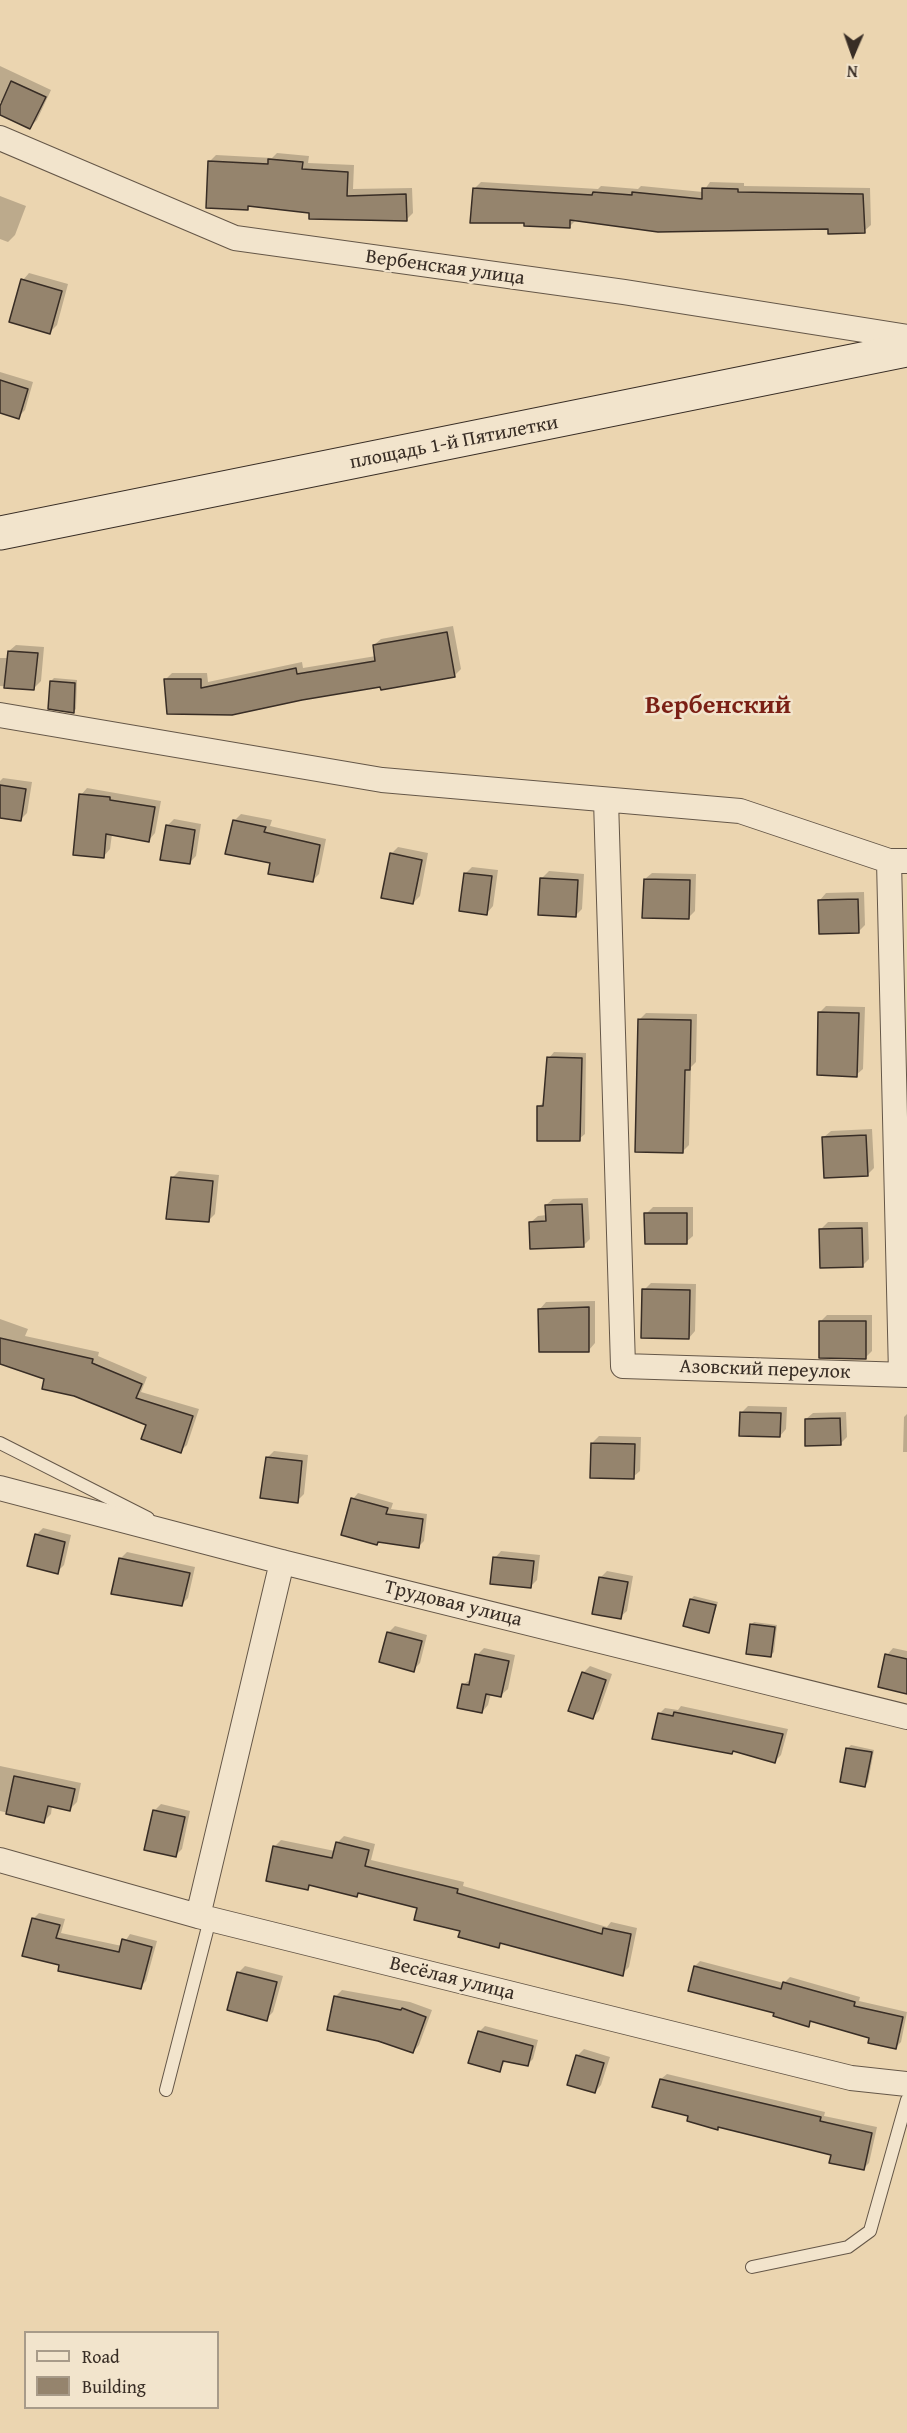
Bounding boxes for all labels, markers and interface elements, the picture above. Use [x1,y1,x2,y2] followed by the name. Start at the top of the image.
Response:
[823,24,883,84] north arrow
[847,60,858,84] text: N
[364,245,526,291] street label: Вербенская улица
[348,411,560,475] street label: площадь 1-й Пятилетки
[645,690,791,722] district label: Вербенский
[679,1355,851,1385] street label: Азовский переулок
[382,1575,524,1633] street label: Трудовая улица
[387,1952,517,2006] street label: Весёлая улица
[24,2331,219,2409] legend
[82,2343,120,2370] text: Road
[82,2373,146,2400] text: Building

